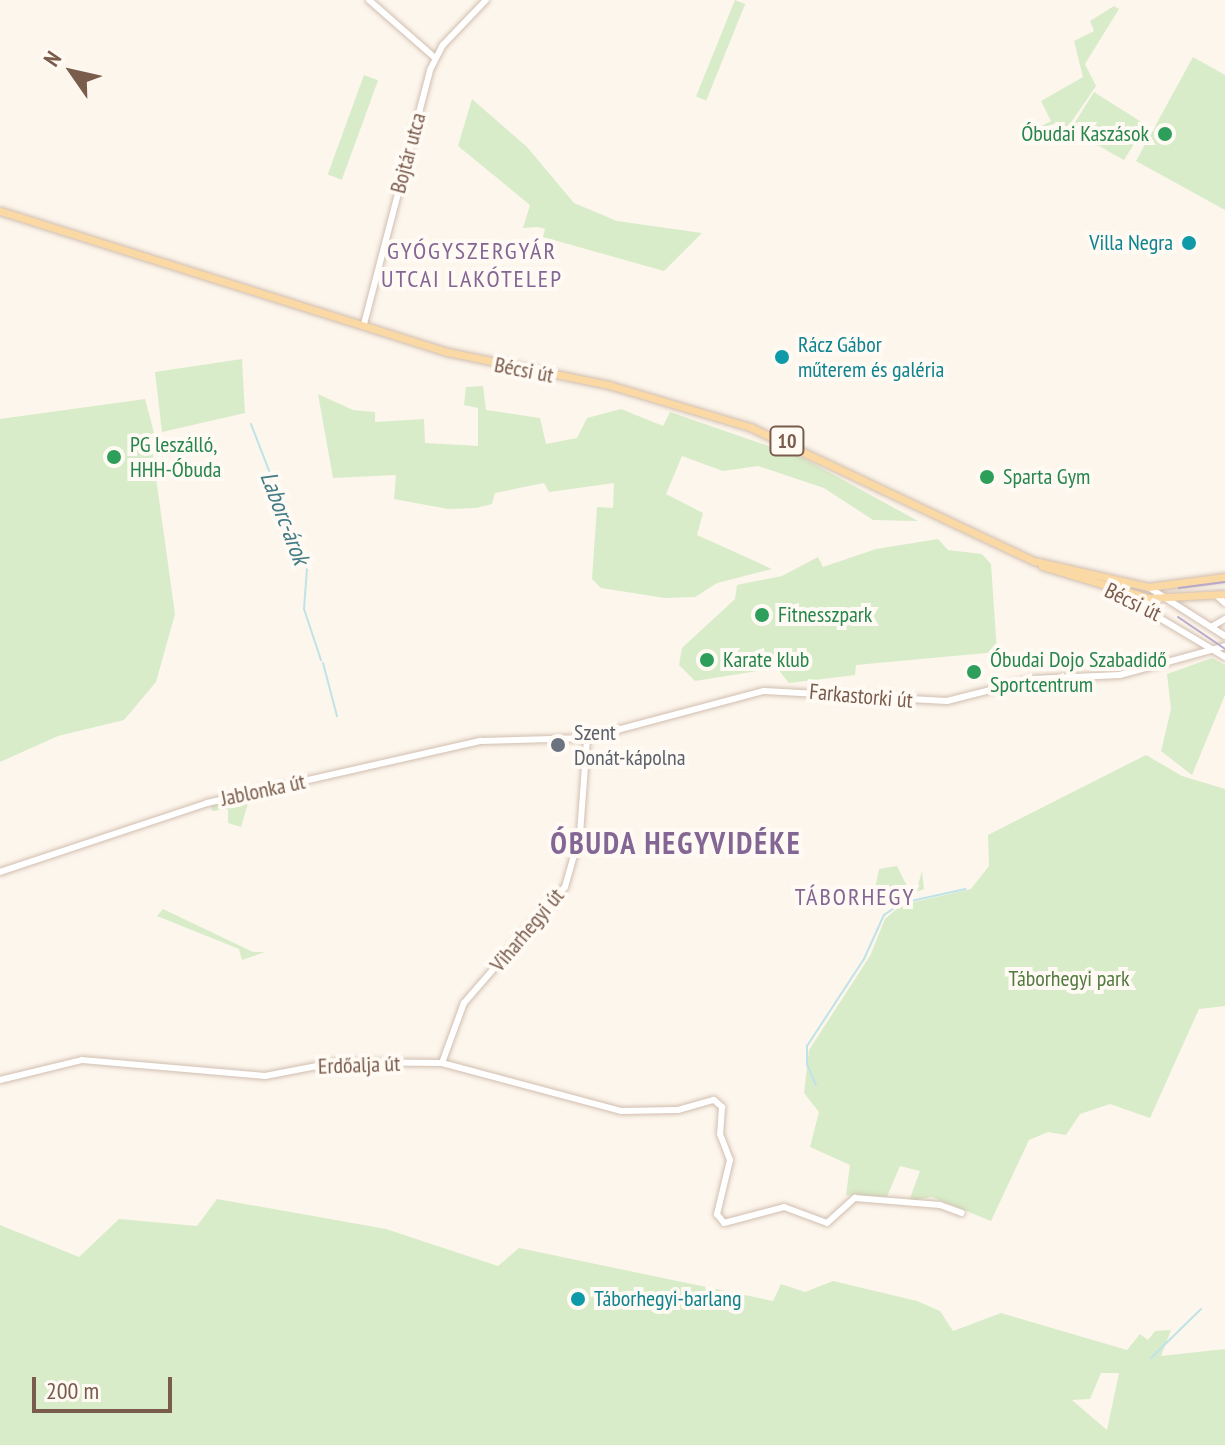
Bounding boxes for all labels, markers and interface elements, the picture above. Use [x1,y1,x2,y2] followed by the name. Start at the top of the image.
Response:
[32,32,112,112] north arrow
[37,46,67,71] text: N
[385,110,431,196] street label: Bojtár utca
[1021,121,1149,147] place label: Óbudai Kaszások
[1156,125,1174,143] marker: Óbudai Kaszások
[1089,230,1173,256] place label: Villa Negra
[1180,234,1198,252] marker: Villa Negra
[381,237,563,293] district label: GYÓGYSZERGYÁR UTCAI LAKÓTELEP
[798,331,944,382] place label: Rácz Gábor műterem és galéria
[773,348,791,366] marker: Rácz Gábor műterem és galéria
[492,351,556,389] street label: Bécsi út
[769,425,805,457] road number: 10
[130,431,221,482] place label: PG leszálló, HHH-Óbuda
[105,448,123,466] marker: PG leszálló, HHH-Óbuda
[1003,464,1090,490] place label: Sparta Gym
[254,468,316,568] water label: Laborc-árok
[978,468,996,486] marker: Sparta Gym
[1100,577,1166,627] street label: Bécsi út
[778,602,872,628] place label: Fitnesszpark
[753,606,771,624] marker: Fitnesszpark
[990,646,1167,698] place label: Óbudai Dojo Szabadidő Sportcentrum
[723,647,809,673] place label: Karate klub
[698,651,716,669] marker: Karate klub
[965,663,983,681] marker: Óbudai Dojo Szabadidő Sportcentrum
[808,678,914,714] street label: Farkastorki út
[574,719,685,770] place label: Szent Donát-kápolna
[549,736,567,754] marker: Szent Donát-kápolna
[218,768,308,812] street label: Jablonka út
[550,825,802,861] district label: ÓBUDA HEGYVIDÉKE
[484,883,570,977] street label: Viharhegyi út
[795,883,915,911] district label: TÁBORHEGY
[1008,966,1130,992] park label: Táborhegyi park
[317,1050,401,1080] street label: Erdőalja út
[594,1286,741,1312] place label: Táborhegyi-barlang
[569,1290,587,1308] marker: Táborhegyi-barlang
[36,1361,176,1411] scale bar
[46,1375,99,1406] text: 200 m

